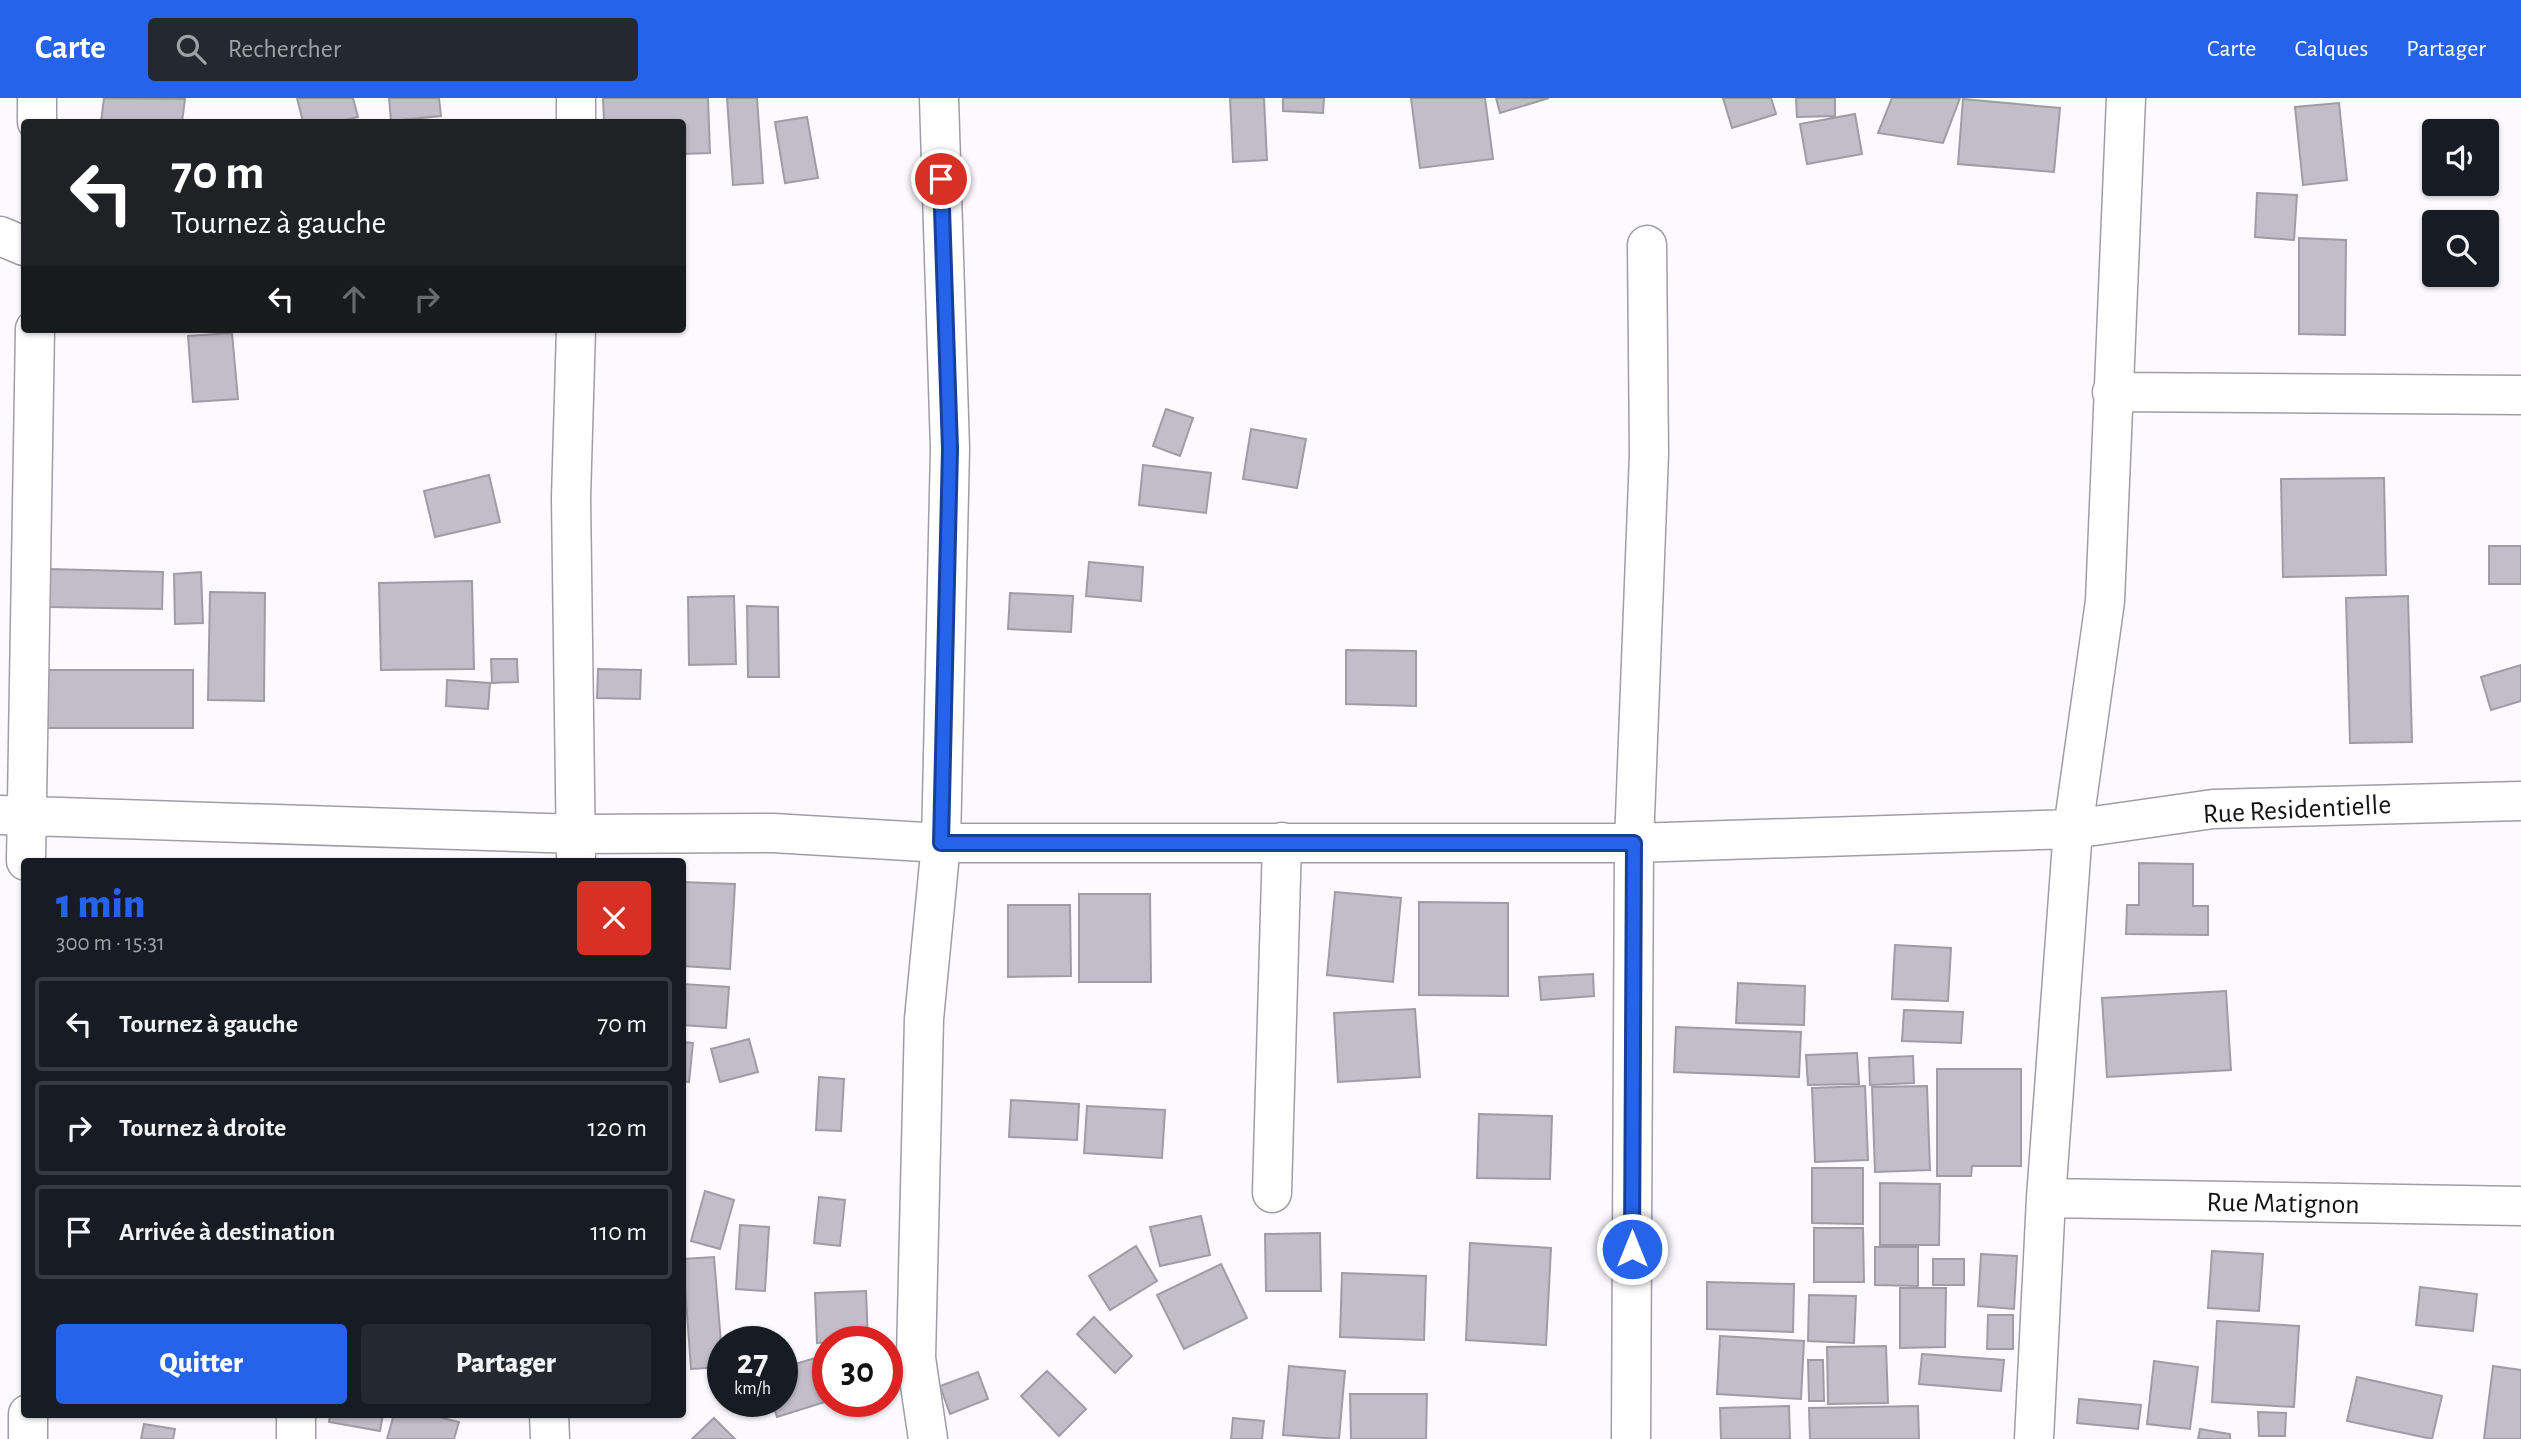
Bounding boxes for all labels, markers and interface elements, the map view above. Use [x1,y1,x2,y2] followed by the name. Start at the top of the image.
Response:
[148,18,638,81] search box
[172,30,210,68] icon: search
[35,32,106,65] text: Carte
[228,36,341,62] text: Rechercher
[2207,37,2256,61] text: Carte
[2294,37,2368,61] text: Calques
[2406,37,2486,61] text: Partager
[2422,119,2499,287] map controls
[2422,119,2499,196] button: sound
[56,147,147,238] icon: left
[171,149,265,198] text: 70 m
[911,149,971,209] pin
[922,160,960,198] icon: arrive
[171,207,386,239] text: Tournez à gauche
[2422,210,2499,287] button: search
[262,280,300,318] icon: left
[335,280,373,318] icon: ahead
[408,280,446,318] icon: right
[2202,791,2392,829] street label: Rue Residentielle
[577,881,651,955] button: close
[56,883,145,925] text: 1 min
[56,932,165,955] text: 300 m · 15:31
[60,1005,98,1043] icon: left
[119,1011,298,1037] text: Tournez à gauche
[597,1011,647,1037] text: 70 m
[60,1109,98,1147] icon: right
[119,1115,286,1141] text: Tournez à droite
[587,1115,647,1141] text: 120 m
[2206,1189,2360,1219] street label: Rue Matignon
[1595,1212,1669,1286] position arrow
[60,1213,98,1251] icon: arrive
[119,1219,335,1245] text: Arrivée à destination
[590,1219,647,1245] text: 110 m
[56,1324,347,1404] button: Quitter
[361,1324,651,1404] button: Partager
[812,1326,903,1417] speed limit sign: 30
[737,1345,768,1380] text: 27
[734,1380,771,1398] text: km/h

